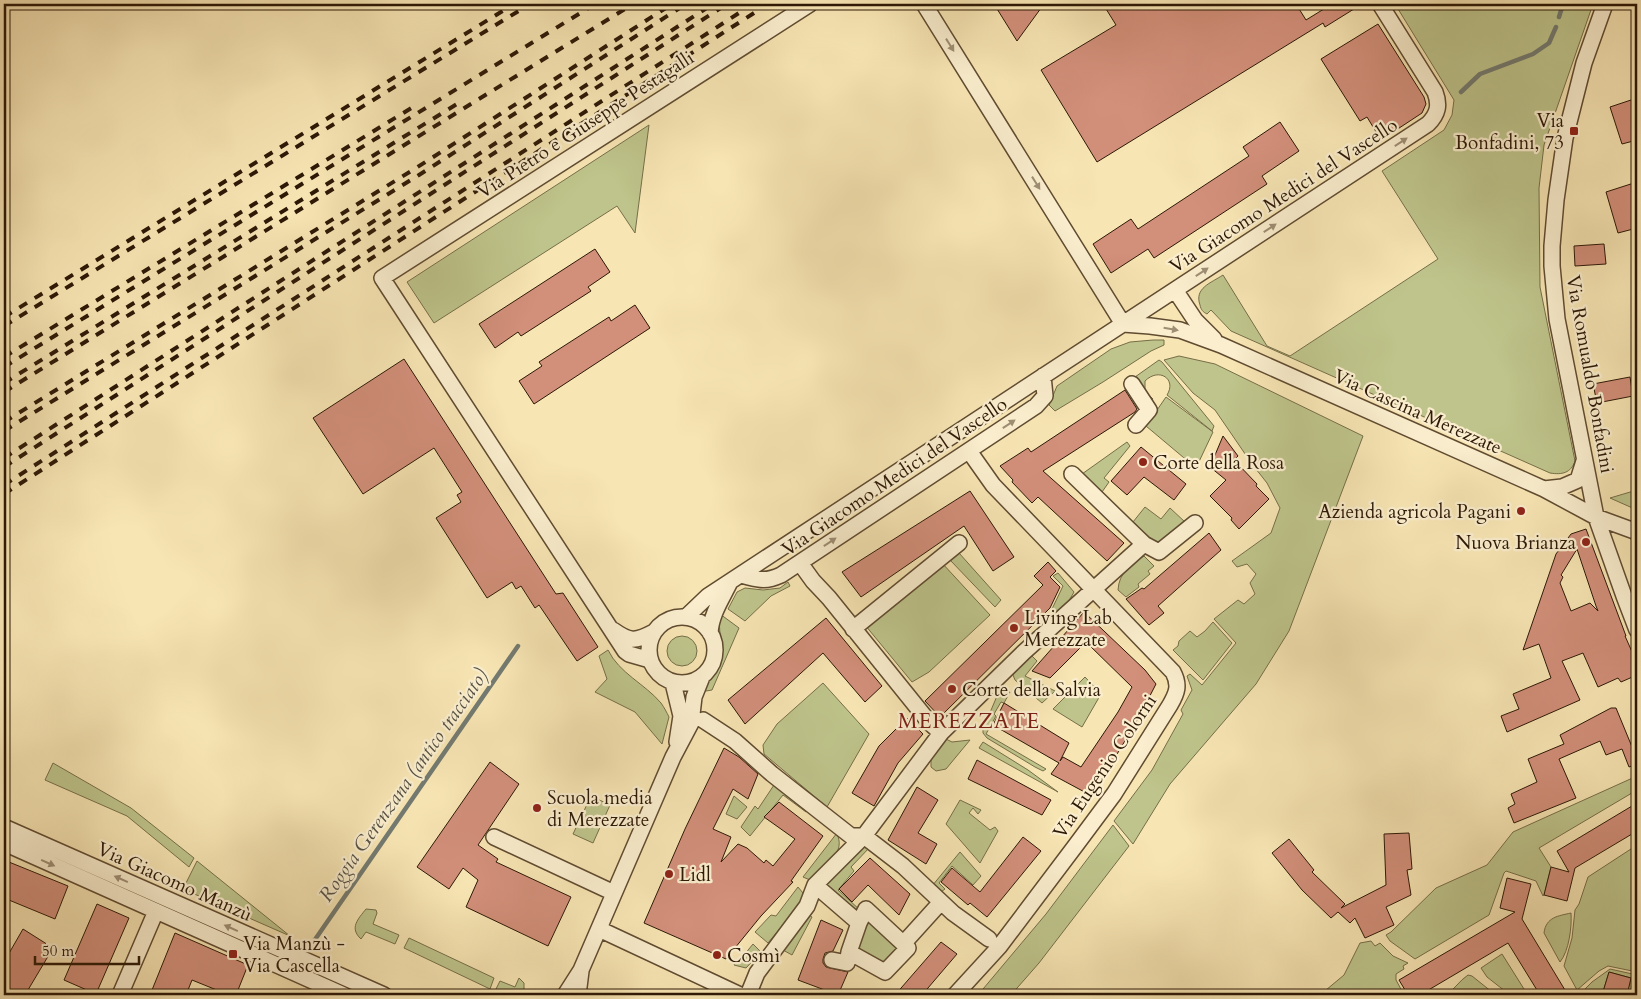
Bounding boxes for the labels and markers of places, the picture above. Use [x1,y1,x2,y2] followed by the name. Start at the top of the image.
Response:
[1455,108,1564,156] place label: Via Bonfadini, 73
[1568,125,1580,137] marker: Via Bonfadini, 73
[1153,450,1284,476] place label: Corte della Rosa
[1137,456,1149,468] marker: Corte della Rosa
[1318,499,1511,525] place label: Azienda agricola Pagani
[1515,505,1527,517] marker: Azienda agricola Pagani
[1455,530,1576,556] place label: Nuova Brianza
[1580,536,1592,548] marker: Nuova Brianza
[1024,605,1112,653] place label: Living Lab Merezzate
[1008,622,1020,634] marker: Living Lab Merezzate
[962,677,1101,703] place label: Corte della Salvia
[946,683,958,695] marker: Corte della Salvia
[547,785,652,833] place label: Scuola media di Merezzate
[531,802,543,814] marker: Scuola media di Merezzate
[679,862,711,888] place label: Lidl
[663,868,675,880] marker: Lidl
[243,931,345,979] place label: Via Manzù - Via Cascella
[727,943,780,969] place label: Cosmì
[227,948,239,960] marker: Via Manzù - Via Cascella
[711,949,723,961] marker: Cosmì

